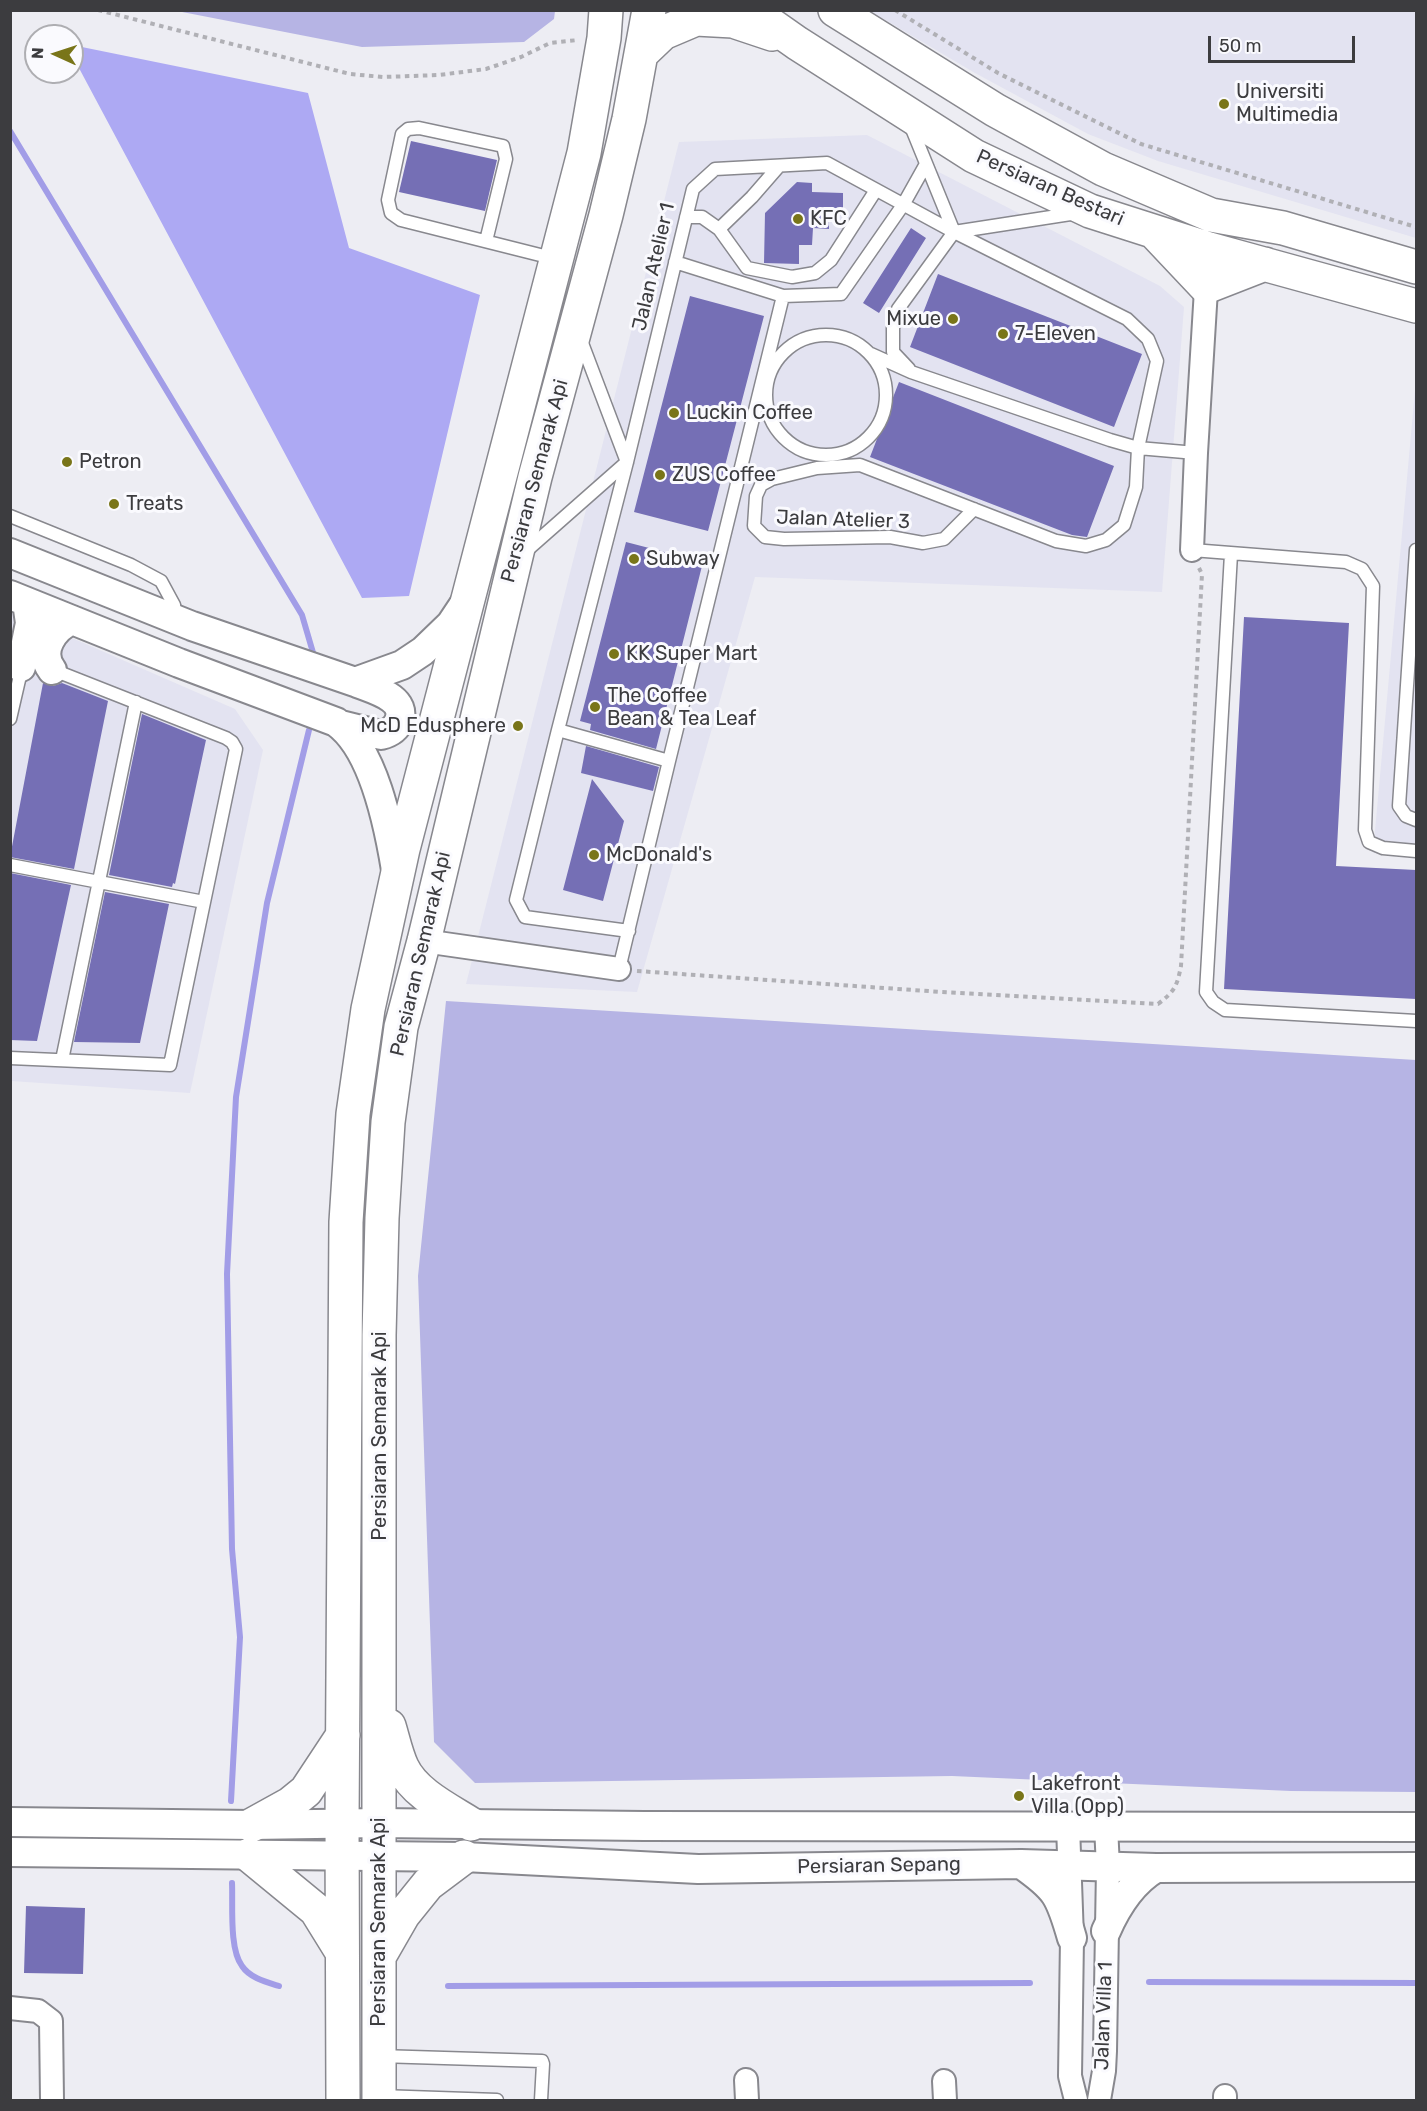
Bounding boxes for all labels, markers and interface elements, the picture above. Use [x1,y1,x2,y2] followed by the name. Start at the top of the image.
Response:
[24,24,84,84] north arrow
[1211,24,1358,62] scale bar
[1219,35,1262,57] text: 50 m
[28,47,47,59] text: N
[1236,80,1338,127] place label: Universiti Multimedia
[1217,97,1231,111] marker: Universiti Multimedia
[972,145,1128,231] street label: Persiaran Bestari
[628,201,680,333] street label: Jalan Atelier 1
[810,207,847,231] place label: KFC
[791,212,805,226] marker: KFC
[886,307,941,331] place label: Mixue
[946,312,960,326] marker: Mixue
[1015,322,1096,346] place label: 7-Eleven
[996,327,1010,341] marker: 7-Eleven
[496,377,574,585] street label: Persiaran Semarak Api
[686,401,813,425] place label: Luckin Coffee
[667,406,681,420] marker: Luckin Coffee
[79,450,142,474] place label: Petron
[60,455,74,469] marker: Petron
[672,463,776,487] place label: ZUS Coffee
[653,468,667,482] marker: ZUS Coffee
[126,492,184,516] place label: Treats
[107,497,121,511] marker: Treats
[776,506,910,534] street label: Jalan Atelier 3
[646,547,720,571] place label: Subway
[627,552,641,566] marker: Subway
[626,642,757,666] place label: KK Super Mart
[607,647,621,661] marker: KK Super Mart
[607,684,756,731] place label: The Coffee Bean & Tea Leaf
[588,700,602,714] marker: The Coffee Bean & Tea Leaf
[360,714,506,738] place label: McD Edusphere
[511,719,525,733] marker: McD Edusphere
[606,843,712,867] place label: McDonald's
[587,848,601,862] marker: McDonald's
[386,849,456,1059] street label: Persiaran Semarak Api
[368,1331,392,1541] street label: Persiaran Semarak Api
[1031,1772,1124,1819] place label: Lakefront Villa (Opp)
[1012,1789,1026,1803] marker: Lakefront Villa (Opp)
[367,1817,391,2027] street label: Persiaran Semarak Api
[797,1853,961,1879] street label: Persiaran Sepang
[1090,1961,1118,2071] street label: Jalan Villa 1

